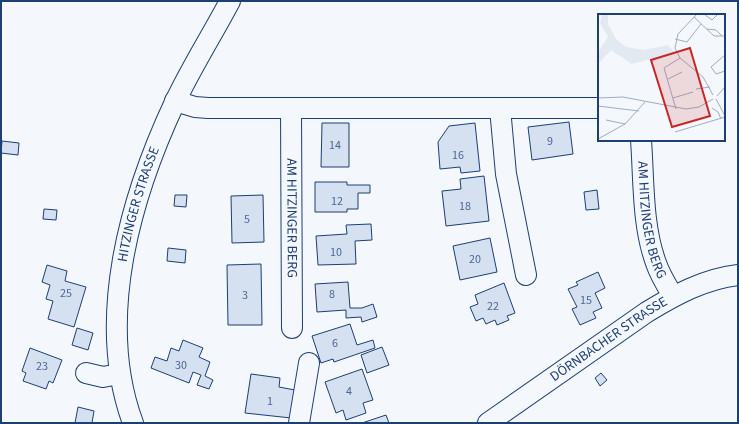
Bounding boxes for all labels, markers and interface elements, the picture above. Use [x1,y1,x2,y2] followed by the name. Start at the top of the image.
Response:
[598,14,725,141] inset map
[547,133,553,150] house number: 9
[329,137,341,154] house number: 14
[113,144,165,263] street label: HITZINGER STRASSE
[452,147,464,164] house number: 16
[281,158,302,278] street label: AM HITZINGER BERG
[632,161,671,282] street label: AM HITZINGER BERG
[331,193,343,210] house number: 12
[459,198,471,215] house number: 18
[244,211,250,228] house number: 5
[330,244,342,261] house number: 10
[469,251,481,268] house number: 20
[60,285,72,302] house number: 25
[329,286,335,303] house number: 8
[242,287,248,304] house number: 3
[546,292,671,387] street label: DÖRNBACHER STRASSE
[580,292,592,309] house number: 15
[487,298,499,315] house number: 22
[332,335,338,352] house number: 6
[175,357,187,374] house number: 30
[36,358,48,375] house number: 23
[346,383,352,400] house number: 4
[267,393,273,410] house number: 1

